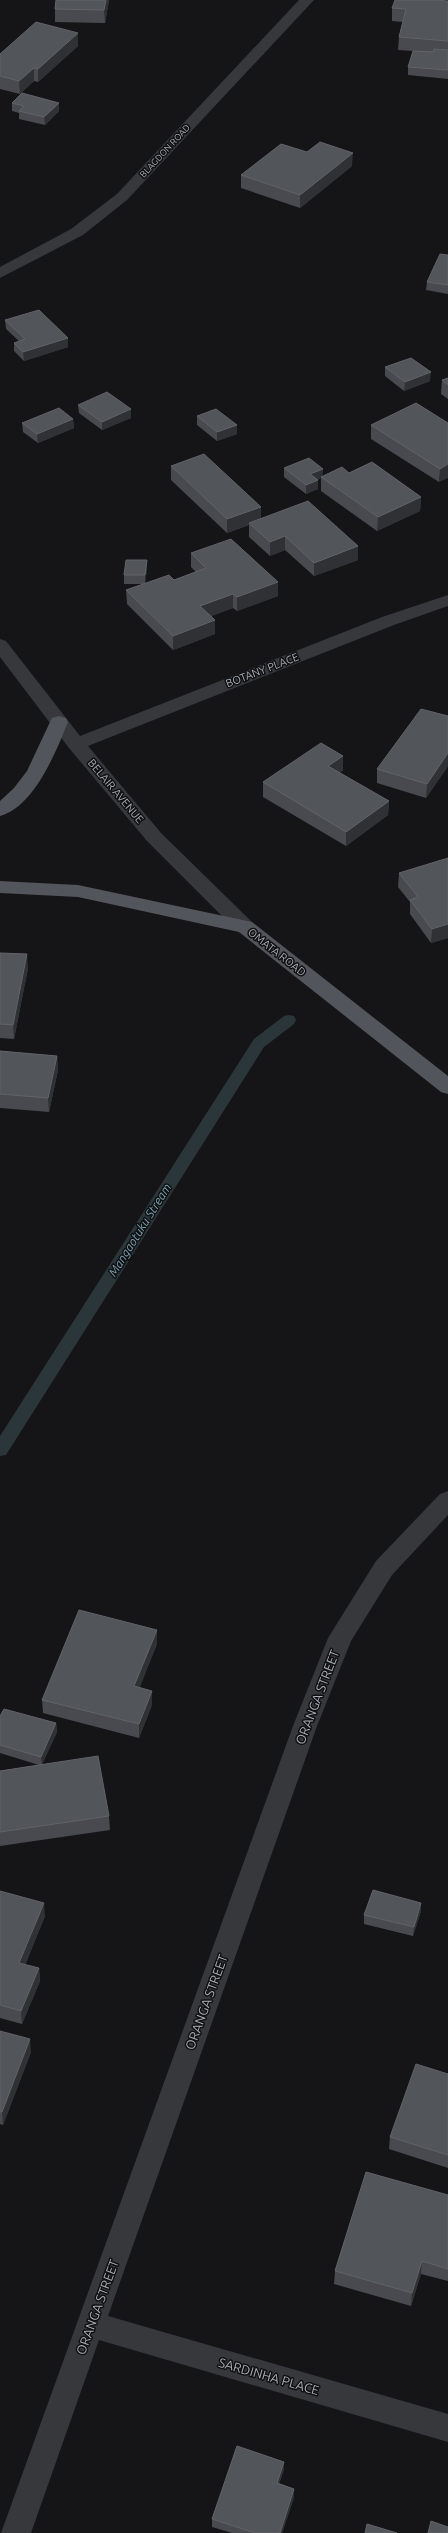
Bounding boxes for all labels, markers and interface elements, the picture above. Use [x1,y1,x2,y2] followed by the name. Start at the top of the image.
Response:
[138,122,192,180] street label: BLAGDON ROAD
[224,651,300,689] street label: BOTANY PLACE
[86,757,146,825] street label: BELAIR AVENUE
[246,926,308,978] street label: OMATA ROAD
[106,1181,173,1279] water label: Mangaotuku Stream
[292,1648,342,1746] street label: ORANGA STREET
[182,1952,230,2052] street label: ORANGA STREET
[73,2257,121,2357] street label: ORANGA STREET
[217,2355,321,2397] street label: SARDINHA PLACE

